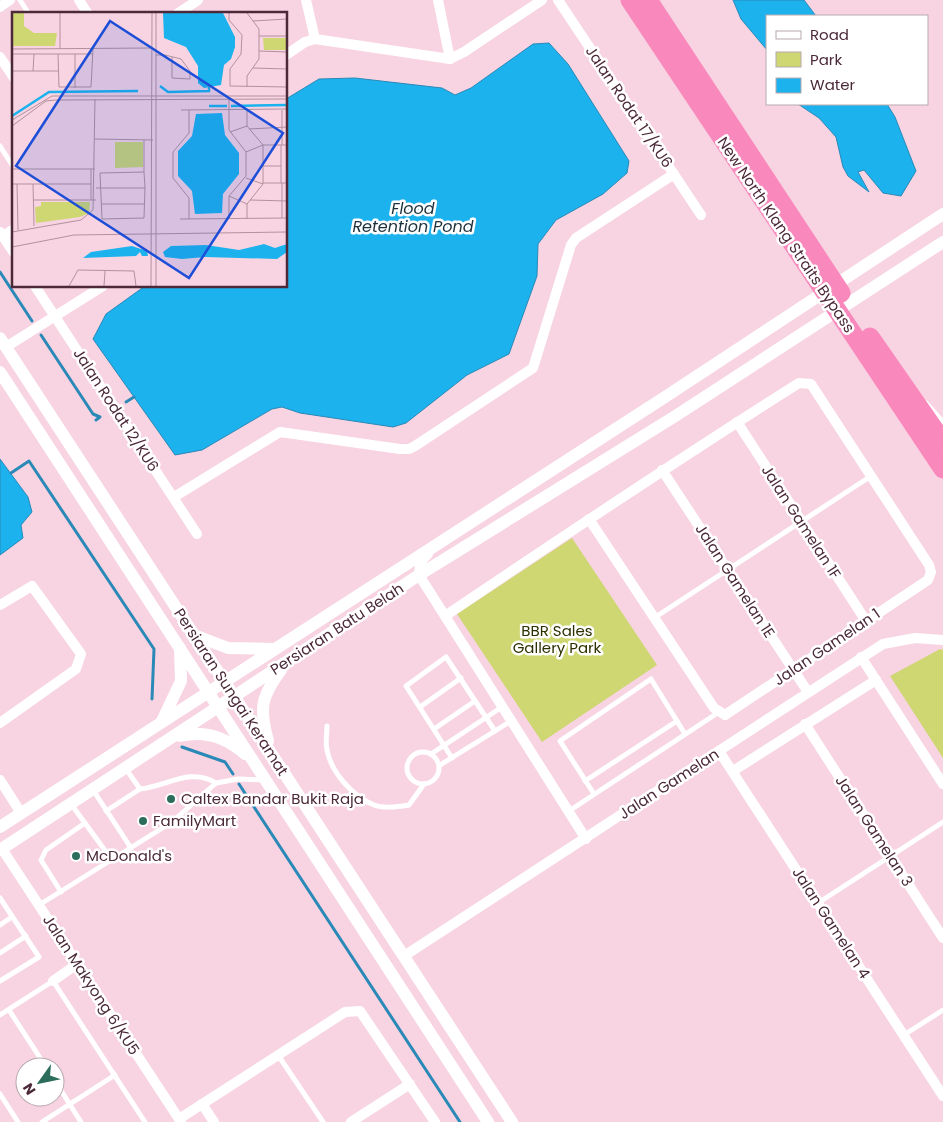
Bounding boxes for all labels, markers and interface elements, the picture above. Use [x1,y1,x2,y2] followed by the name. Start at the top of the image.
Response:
[12,12,288,288] inset map
[766,15,928,105] legend
[810,24,849,45] text: Road
[581,42,678,172] street label: Jalan Rodat 17/KU6
[810,49,842,70] text: Park
[810,74,856,95] text: Water
[713,133,860,337] street label: New North Klang Straits Bypass
[352,197,474,238] water label: Flood Retention Pond
[69,344,164,475] street label: Jalan Rodat 12/KU6
[757,461,846,583] street label: Jalan Gamelan 1F
[691,520,780,642] street label: Jalan Gamelan 1E
[266,578,407,680] street label: Persiaran Batu Belah
[769,603,884,690] street label: Jalan Gamelan 1
[169,604,294,779] street label: Persiaran Sungai Keramat
[513,620,602,658] park label: BBR Sales Gallery Park
[615,743,723,824] street label: Jalan Gamelan
[831,771,918,890] street label: Jalan Gamelan 3
[181,788,364,809] place label: Caltex Bandar Bukit Raja
[165,793,177,805] marker: Caltex Bandar Bukit Raja
[153,810,236,831] place label: FamilyMart
[137,815,149,827] marker: FamilyMart
[86,845,172,866] place label: McDonald's
[70,850,82,862] marker: McDonald's
[787,863,875,983] street label: Jalan Gamelan 4
[38,911,145,1059] street label: Jalan Makyong 6/KU5
[15,1057,65,1107] north arrow
[18,1079,40,1099] text: N

